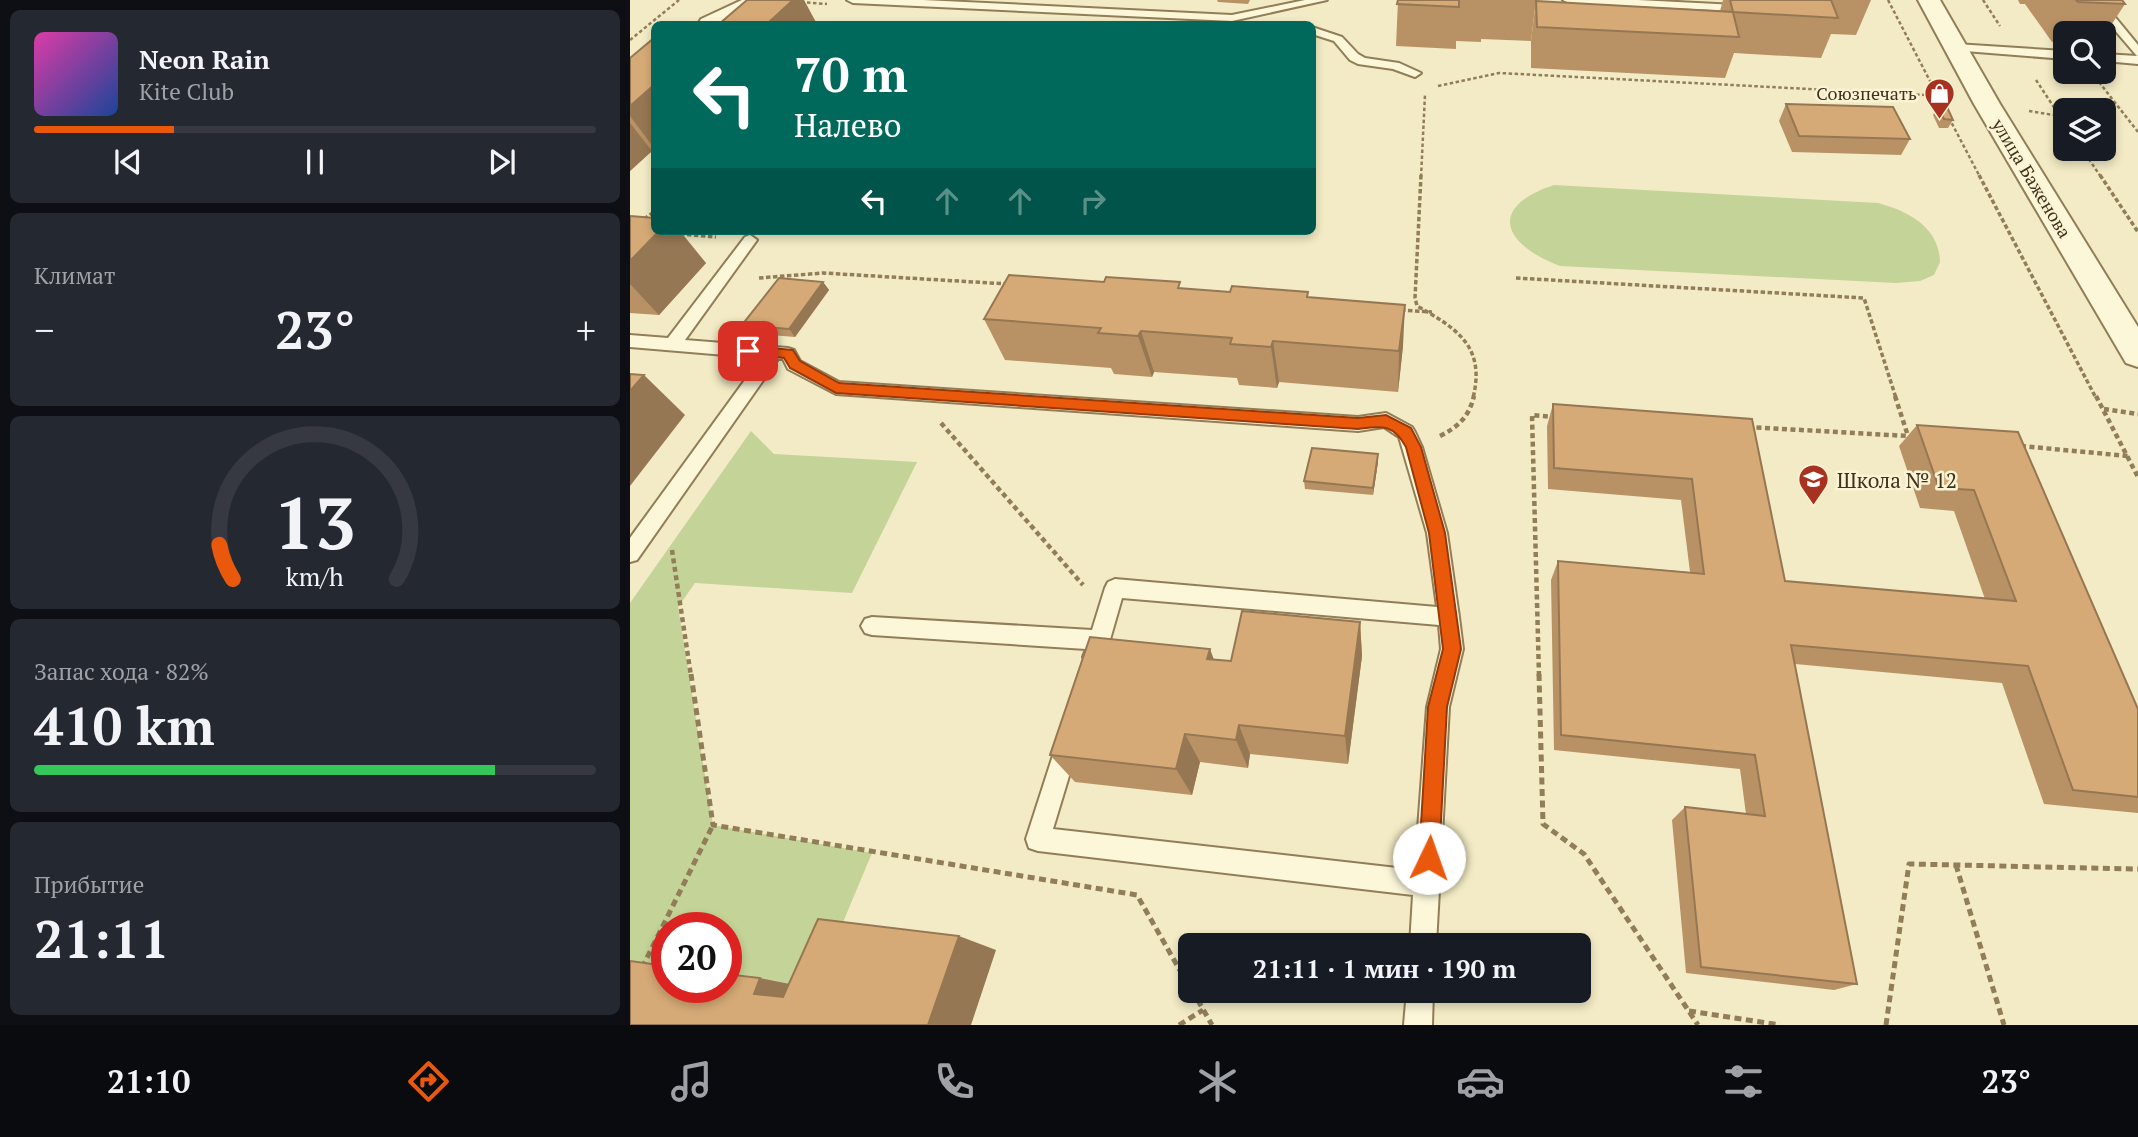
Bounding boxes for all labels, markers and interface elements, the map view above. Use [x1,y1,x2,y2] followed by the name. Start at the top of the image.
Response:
[2053,21,2116,161] map controls
[2053,21,2116,84] button: search
[794,41,908,106] text: 70 m
[139,42,270,76] text: Neon Rain
[679,49,770,140] icon: left
[139,76,234,107] text: Kite Club
[1923,76,1957,120] shop icon: Союзпечать
[1816,81,1917,105] place label: Союзпечать
[2053,98,2116,161] button: layers
[794,104,902,146] text: Налево
[1986,113,2077,242] street label: улица Баженова
[109,143,147,181] icon: previous
[296,143,334,181] icon: pause
[483,143,521,181] icon: next
[855,182,893,220] icon: left
[928,182,966,220] icon: ahead
[1001,182,1039,220] icon: ahead
[1074,182,1112,220] icon: right
[34,260,115,291] text: Климат
[275,295,355,364] text: 23°
[34,305,54,355] text: −
[576,305,596,355] text: +
[718,321,778,381] pin
[729,332,767,370] icon: arrive
[1797,463,1831,507] school or university icon: Школа № 12
[1837,466,1957,494] place label: Школа № 12
[274,473,356,570] text: 13
[286,559,344,592] text: km/h
[34,656,209,687] text: Запас хода · 82%
[34,691,215,760] text: 410 km
[1392,821,1466,895] position arrow
[34,869,144,900] text: Прибытие
[34,904,169,973] text: 21:11
[651,912,742,1003] speed limit sign: 20
[1253,951,1516,985] text: 21:11 · 1 мин · 190 m
[404,1057,453,1106] icon: directions
[667,1057,716,1106] icon: music
[930,1057,979,1106] icon: phone
[1193,1057,1242,1106] icon: climate
[1456,1057,1505,1106] icon: car
[1719,1057,1768,1106] icon: filters
[107,1060,190,1102] text: 21:10
[1982,1060,2031,1102] text: 23°

